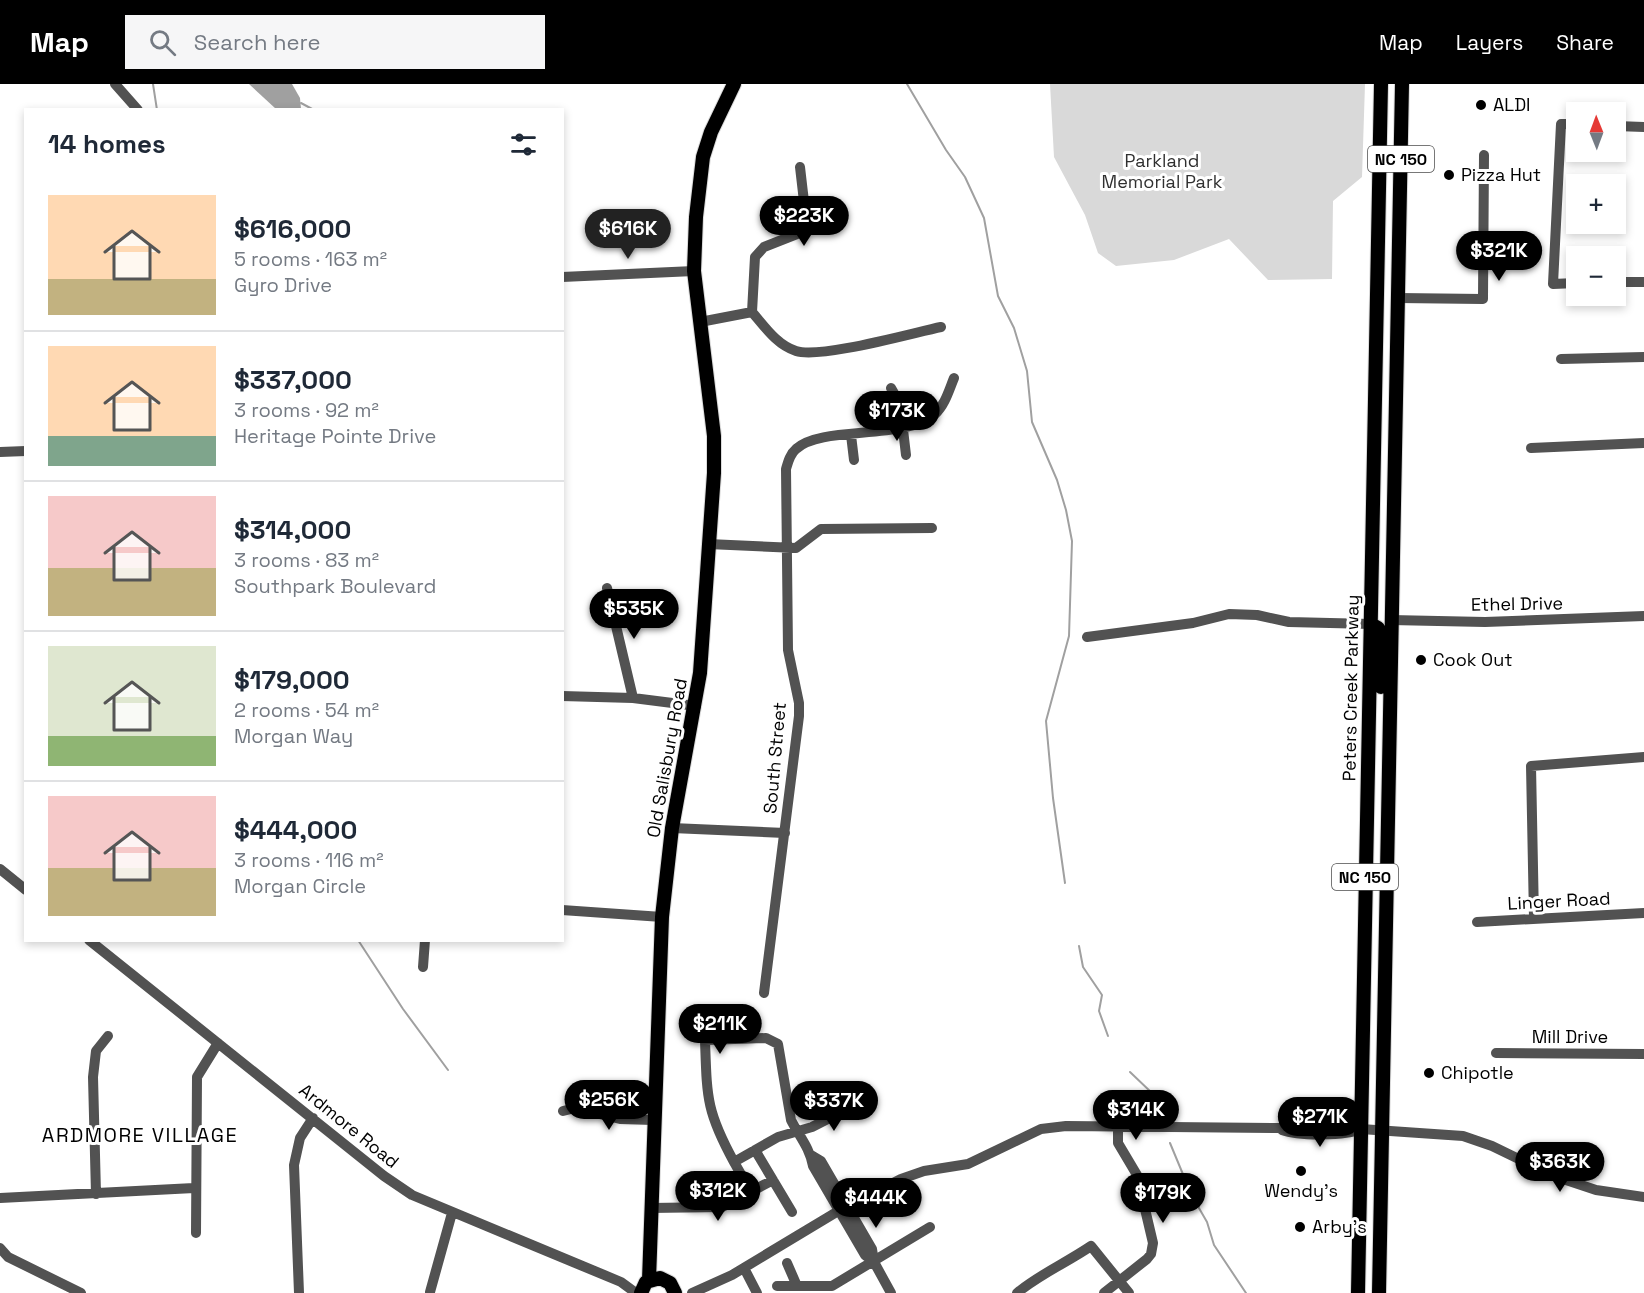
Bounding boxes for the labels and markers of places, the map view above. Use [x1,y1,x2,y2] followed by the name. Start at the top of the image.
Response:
[1493,93,1531,116] place label: ALDI
[1474,98,1488,112] marker: ALDI
[1461,163,1541,186] place label: Pizza Hut
[1442,168,1456,182] marker: Pizza Hut
[762,196,846,247] pin: $223K
[586,209,670,260] pin: $616K
[1457,231,1541,282] pin: $321K
[855,391,939,442] pin: $173K
[592,589,676,640] pin: $535K
[1433,648,1512,671] place label: Cook Out
[1414,653,1428,667] marker: Cook Out
[678,1004,762,1055] pin: $211K
[1441,1061,1514,1084] place label: Chipotle
[1422,1066,1436,1080] marker: Chipotle
[567,1080,651,1131] pin: $256K
[792,1081,876,1132] pin: $337K
[1094,1090,1178,1141] pin: $314K
[1278,1097,1362,1148] pin: $271K
[1518,1142,1602,1193] pin: $363K
[1294,1164,1308,1178] marker: Wendy's
[676,1171,760,1222] pin: $312K
[1121,1173,1205,1224] pin: $179K
[834,1178,918,1229] pin: $444K
[1264,1179,1338,1202] place label: Wendy's
[1312,1215,1367,1238] place label: Arby's
[1293,1220,1307,1234] marker: Arby's

